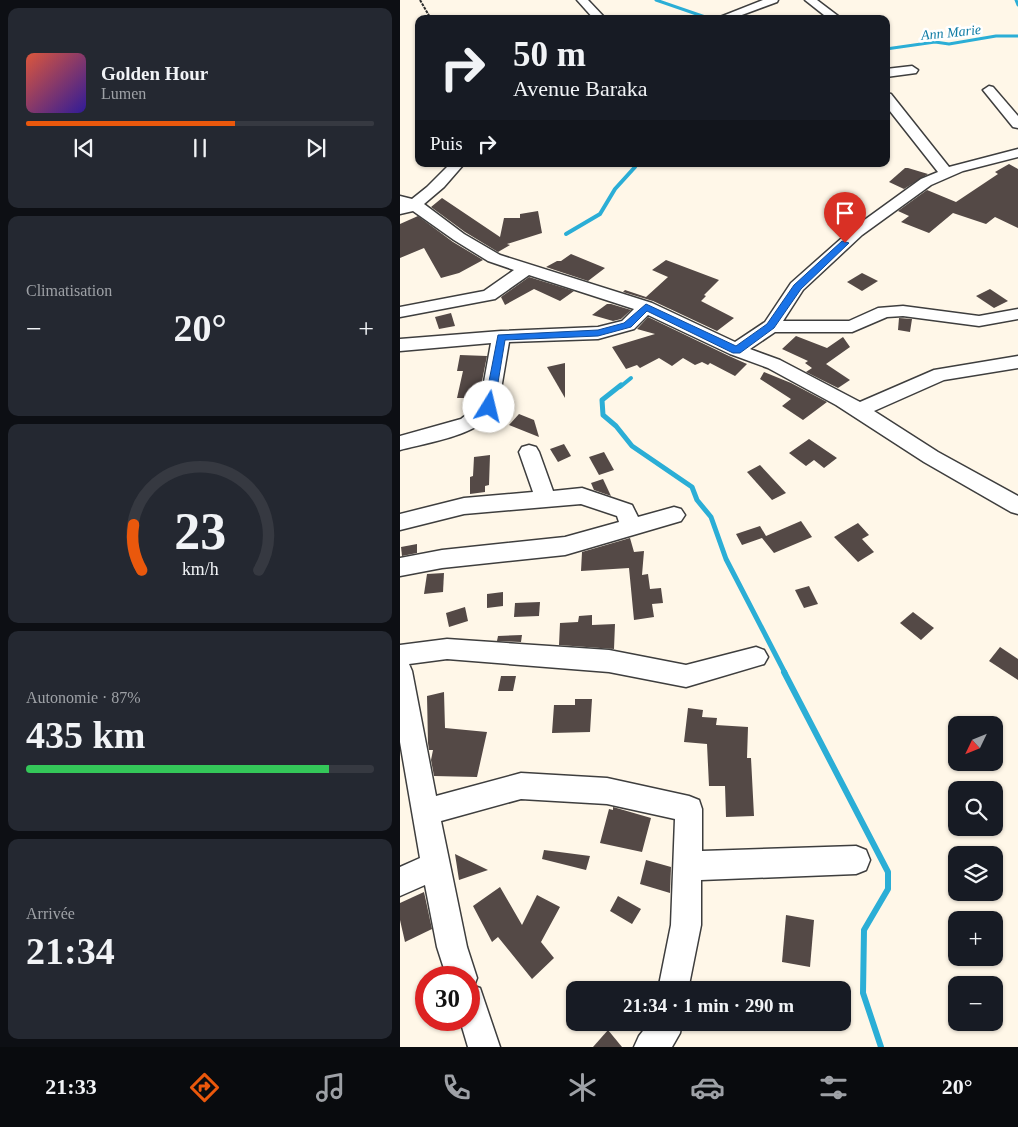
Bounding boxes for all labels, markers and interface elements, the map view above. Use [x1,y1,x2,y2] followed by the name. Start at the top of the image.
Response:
[919,22,982,43] water label: Ann Marie
[430,35,495,100] icon: right
[513,35,586,74] text: 50 m
[101,63,208,84] text: Golden Hour
[513,76,648,101] text: Avenue Baraka
[101,85,146,102] text: Lumen
[473,130,501,158] icon: right
[430,133,463,154] text: Puis
[70,134,98,162] icon: previous
[186,134,214,162] icon: pause
[302,134,330,162] icon: next
[824,192,866,243] pin
[831,199,859,227] icon: arrive
[26,282,112,299] text: Climatisation
[173,307,227,349] text: 20°
[26,313,42,344] text: −
[358,313,374,344] text: +
[462,380,514,432] position arrow
[174,503,226,560] text: 23
[182,559,218,579] text: km/h
[26,689,141,706] text: Autonomie · 87%
[26,714,145,756] text: 435 km
[948,716,1002,771] north arrow
[948,716,1003,1031] map controls
[948,781,1003,836] button: search
[948,846,1003,901] button: layers
[26,905,75,922] text: Arrivée
[948,911,1003,966] button: +
[26,930,115,972] text: 21:34
[415,966,480,1031] speed limit sign: 30
[948,976,1003,1031] button: −
[623,995,794,1016] text: 21:34 · 1 min · 290 m
[187,1070,222,1105] icon: directions
[313,1070,348,1105] icon: music
[439,1070,474,1105] icon: phone
[565,1070,600,1105] icon: climate
[690,1070,725,1105] icon: car
[816,1070,851,1105] icon: filters
[45,1074,97,1099] text: 21:33
[942,1074,973,1099] text: 20°

